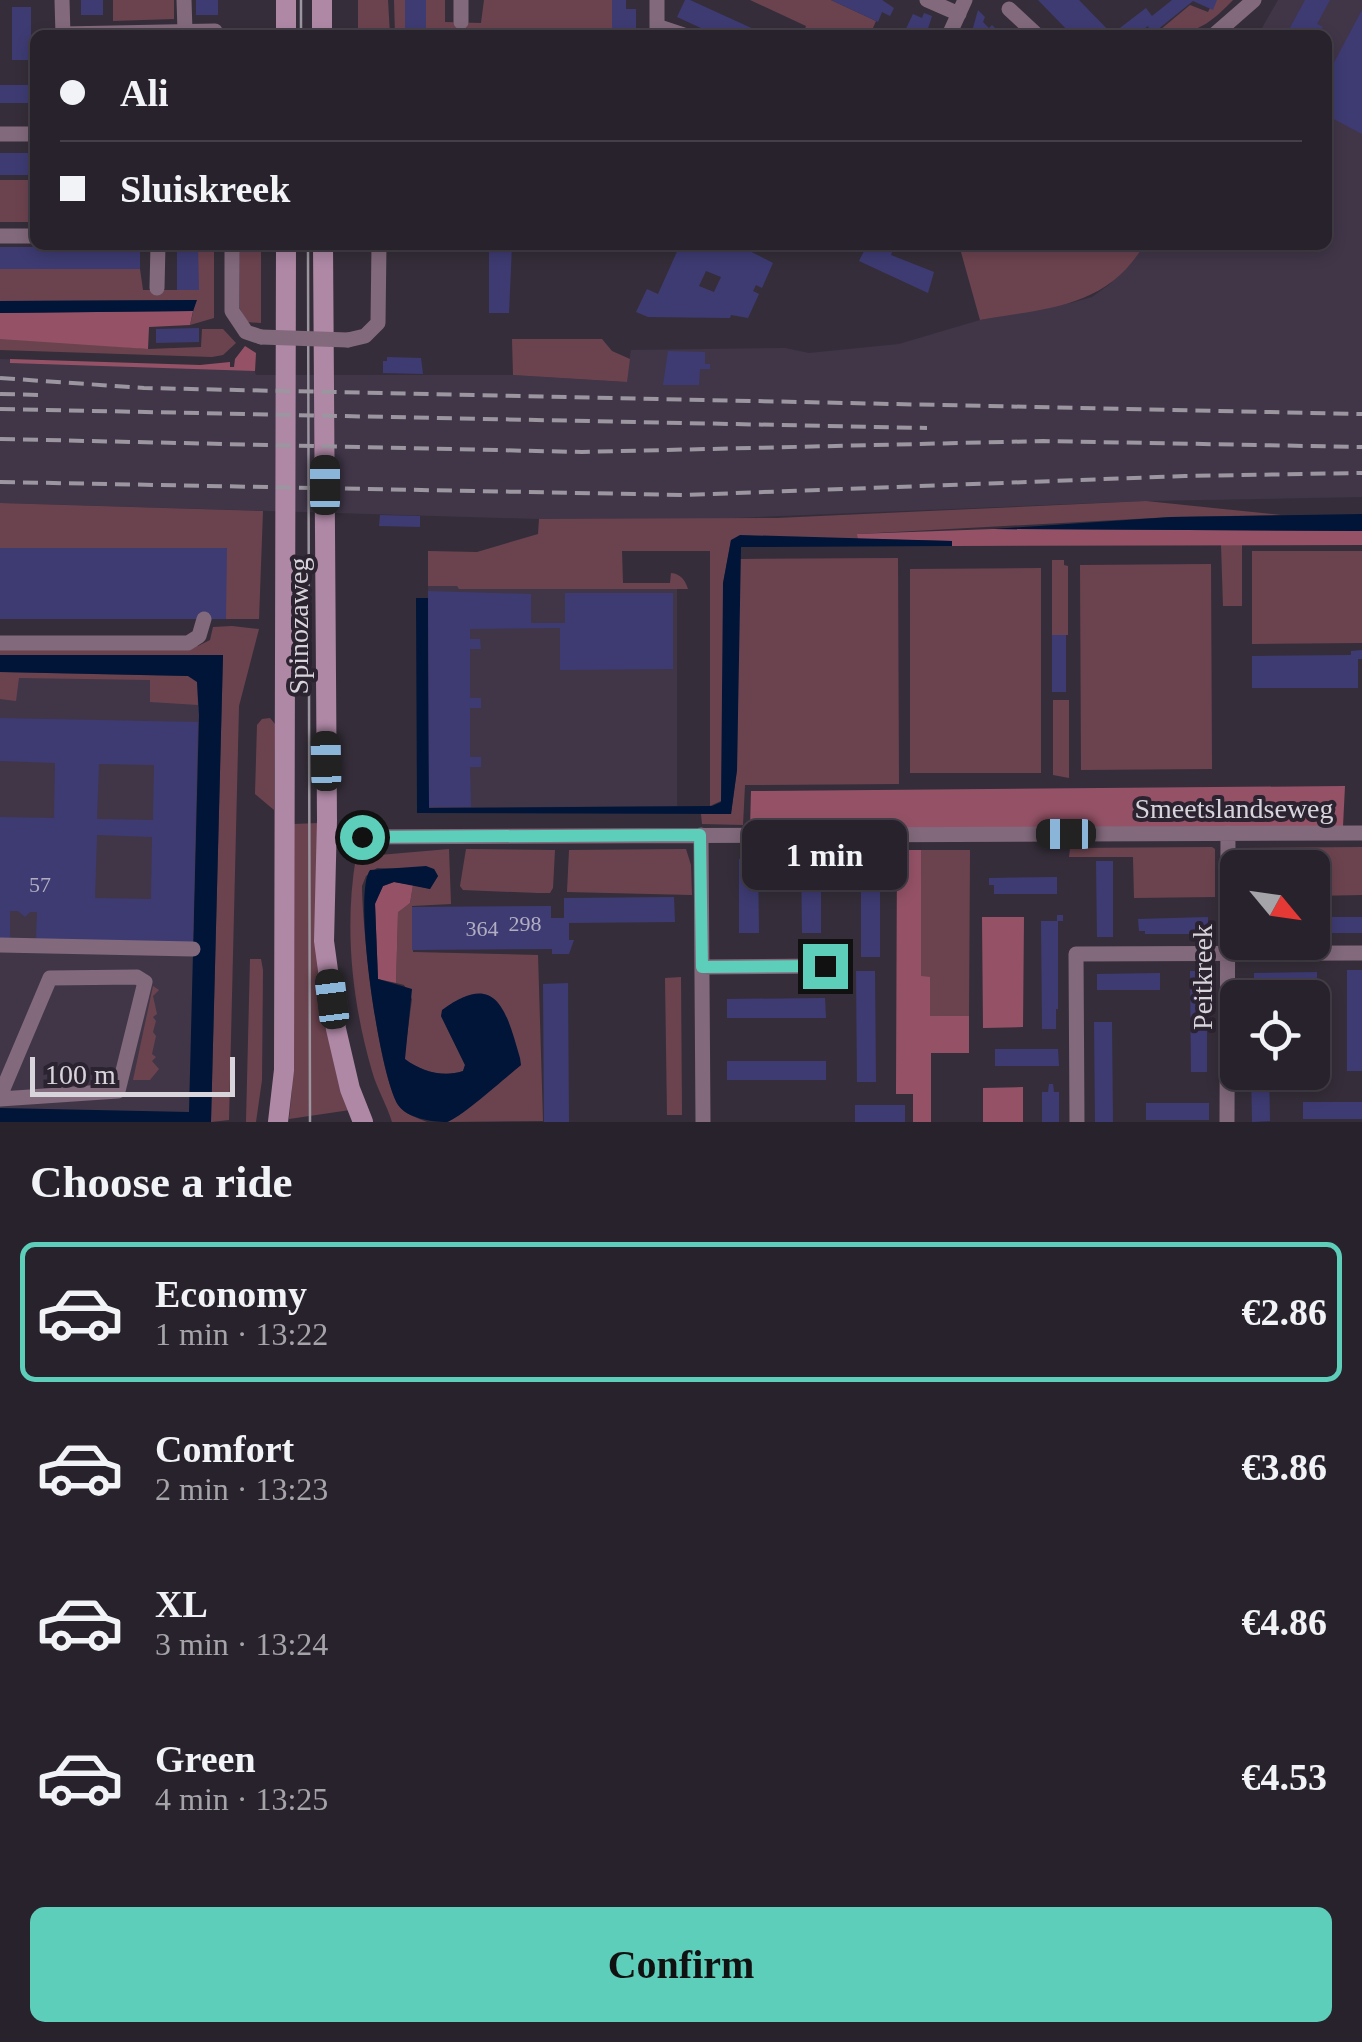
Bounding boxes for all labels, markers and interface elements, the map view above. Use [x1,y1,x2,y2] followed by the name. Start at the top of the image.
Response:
[120,72,169,114] text: Ali
[120,168,290,210] text: Sluiskreek
[310,455,340,515] car
[283,558,314,694] street label: Spinozaweg
[310,731,342,791] car
[1134,793,1334,824] street label: Smeetslandseweg
[340,815,385,860] route start
[1036,819,1096,849] car
[742,821,908,891] callout: 1 min
[786,837,863,873] text: 1 min
[1220,850,1330,960] north arrow
[1220,850,1330,1090] map controls
[29,872,51,897] house number: 57
[509,911,542,936] house number: 298
[466,916,499,941] house number: 364
[1187,924,1218,1030] street label: Peitkreek
[803,944,848,989] route end
[313,967,351,1031] car
[1220,980,1330,1090] button: locate
[30,1052,235,1096] scale bar
[45,1059,116,1090] text: 100 m
[30,1157,293,1207] text: Choose a ride
[35,1267,125,1357] icon: car
[155,1273,307,1315] text: Economy
[1242,1291,1327,1333] text: €2.86
[155,1316,328,1352] text: 1 min · 13:22
[35,1422,125,1512] icon: car
[155,1428,294,1470] text: Comfort
[1242,1446,1327,1488] text: €3.86
[155,1471,328,1507] text: 2 min · 13:23
[35,1577,125,1667] icon: car
[155,1583,208,1625] text: XL
[1242,1601,1327,1643] text: €4.86
[155,1626,328,1662] text: 3 min · 13:24
[35,1732,125,1822] icon: car
[155,1738,256,1780] text: Green
[1242,1756,1327,1798] text: €4.53
[155,1781,328,1817] text: 4 min · 13:25
[30,1907,1332,2022] button: Confirm

